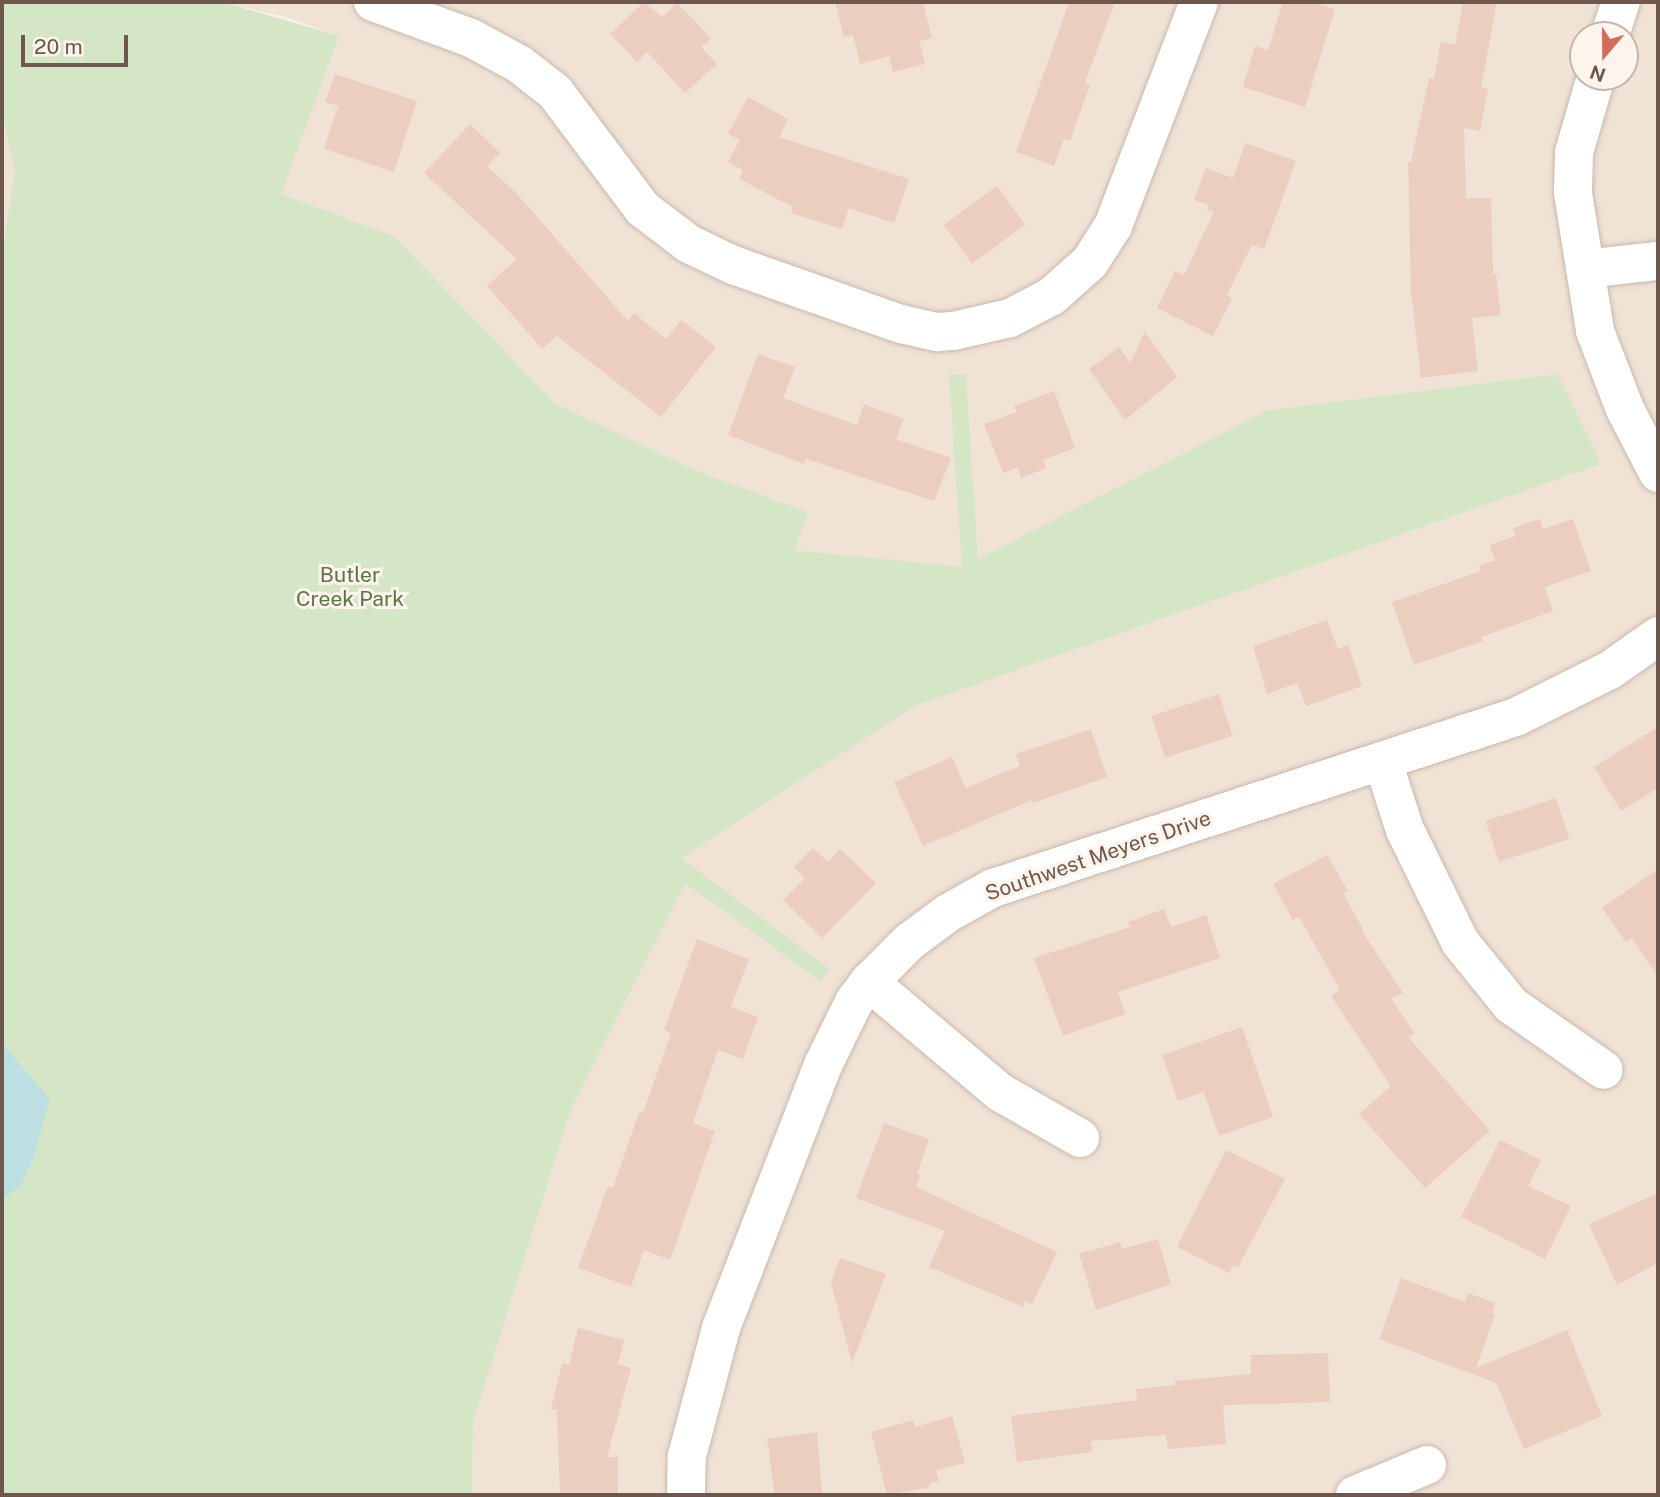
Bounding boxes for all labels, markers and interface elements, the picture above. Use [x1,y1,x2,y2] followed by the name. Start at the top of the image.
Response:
[24,21,131,65] scale bar
[1569,21,1639,91] north arrow
[34,34,83,59] text: 20 m
[1587,61,1608,87] text: N
[296,562,404,612] park label: Butler Creek Park
[982,806,1214,906] street label: Southwest Meyers Drive

